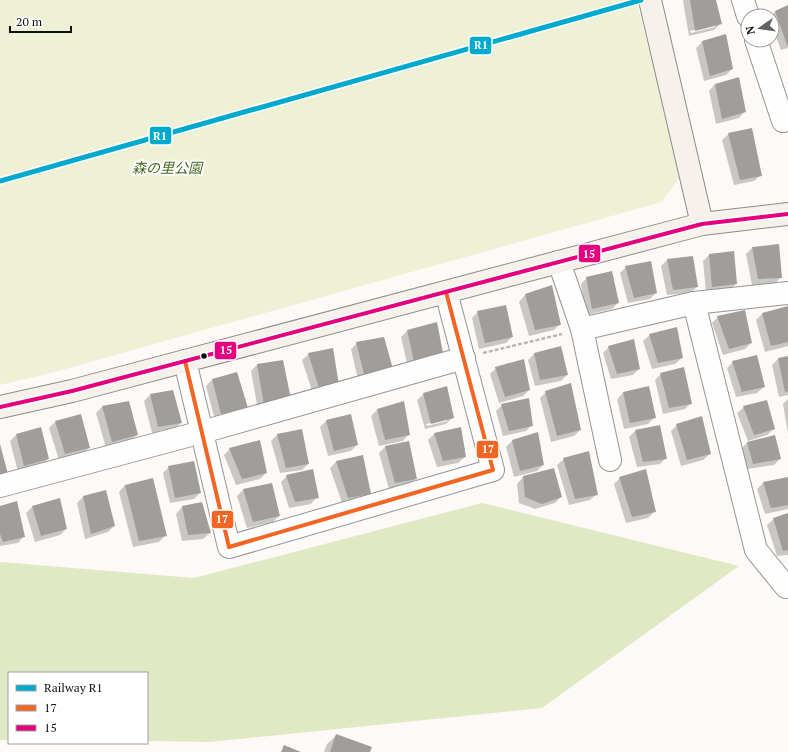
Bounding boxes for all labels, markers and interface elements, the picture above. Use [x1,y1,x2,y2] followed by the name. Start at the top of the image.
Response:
[10,8,71,34] scale bar
[740,8,780,48] north arrow
[16,14,43,29] text: 20 m
[742,24,758,36] text: N
[469,36,492,55] line badge: R1
[474,38,488,52] text: R1
[149,126,172,145] line badge: R1
[153,129,167,143] text: R1
[132,158,204,177] park label: 森の里公園
[578,244,601,263] line badge: 15
[583,247,595,261] text: 15
[214,341,237,360] line badge: 15
[220,343,232,357] text: 15
[199,351,209,361] unlabelled marker
[476,440,499,459] line badge: 17
[482,442,494,456] text: 17
[211,510,234,529] line badge: 17
[216,512,228,526] text: 17
[8,672,148,744] legend
[44,680,103,695] text: Railway R1
[44,700,57,715] text: 17
[44,720,57,735] text: 15

